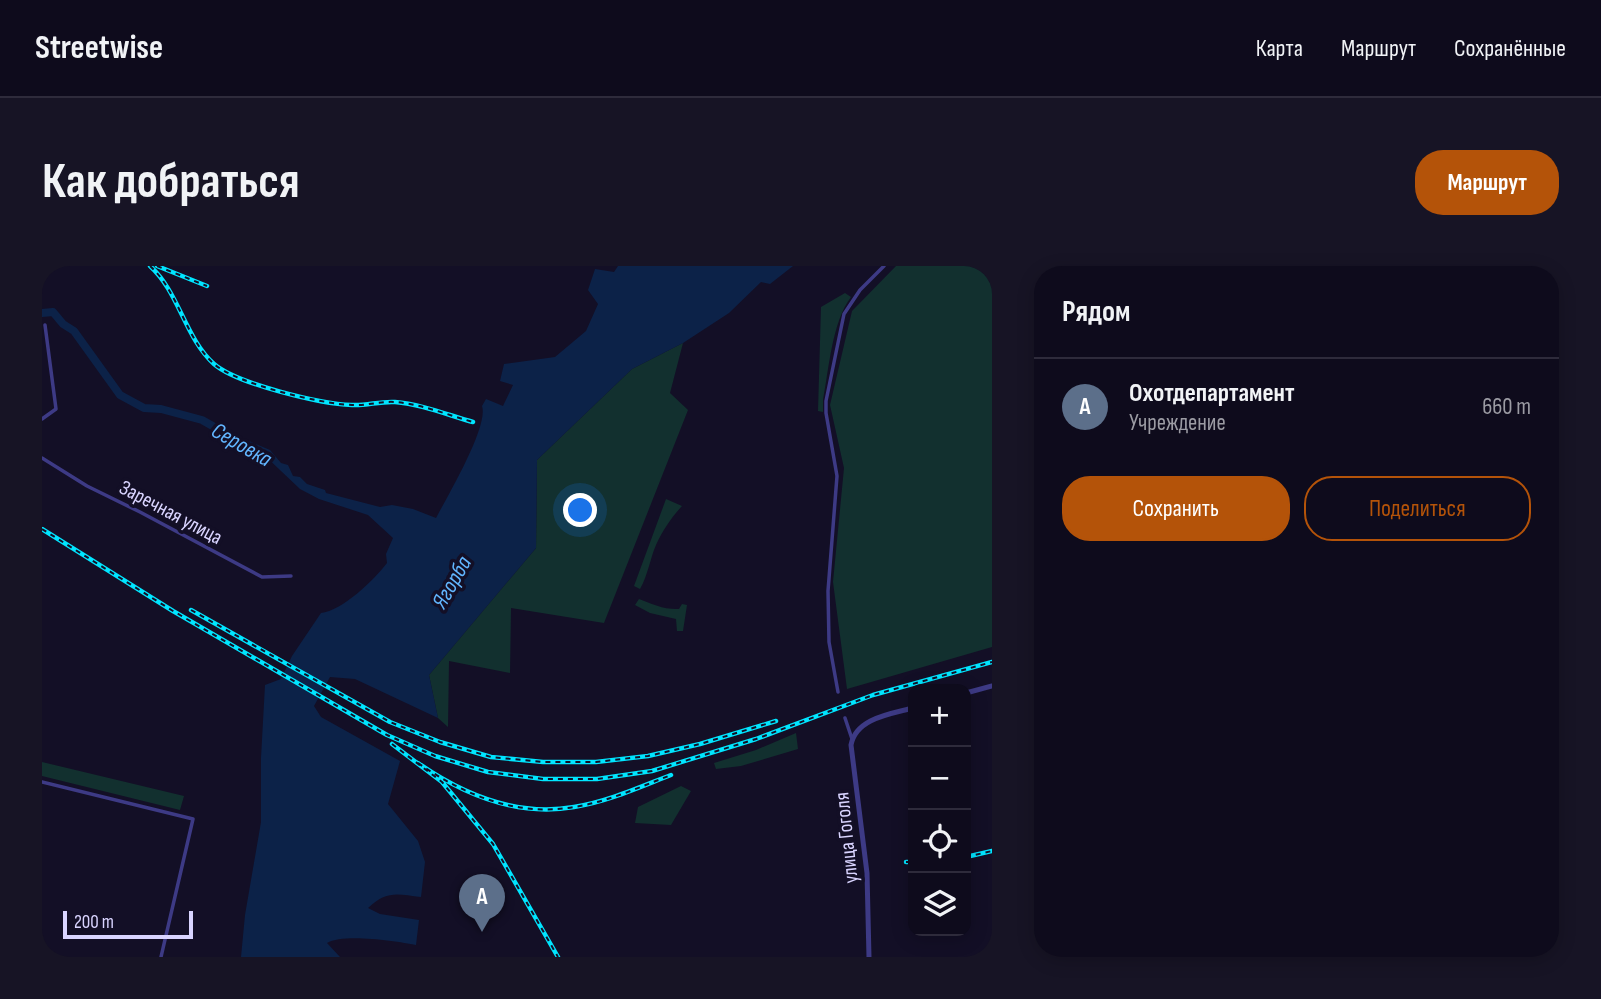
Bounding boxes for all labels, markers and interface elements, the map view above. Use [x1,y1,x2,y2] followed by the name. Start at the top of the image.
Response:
[35,28,163,68] text: Streetwise
[1256,34,1303,63] text: Карта
[1341,34,1416,63] text: Маршрут
[1454,34,1566,63] text: Сохранённые
[1415,150,1559,215] button: Маршрут
[42,153,300,212] text: Как добраться
[1062,294,1130,330] text: Рядом
[1129,378,1294,409] text: Охотдепартамент
[1080,393,1090,421] text: A
[1482,393,1531,421] text: 660 m
[1129,409,1226,437] text: Учреждение
[206,416,277,474] water label: Серовка
[115,475,227,550] street label: Заречная улица
[1062,476,1290,541] button: Сохранить
[1304,476,1531,541] button: Поделиться
[563,493,597,527] your location
[425,551,478,615] water label: Ягорба
[908,684,971,936] map controls
[908,684,971,747] button: +
[908,747,971,810] button: −
[829,791,864,885] street label: улица Гоголя
[908,810,971,873] button: locate
[908,873,971,936] button: layers
[459,874,505,932] pin: A
[63,908,192,940] scale bar
[74,911,114,934] text: 200 m

